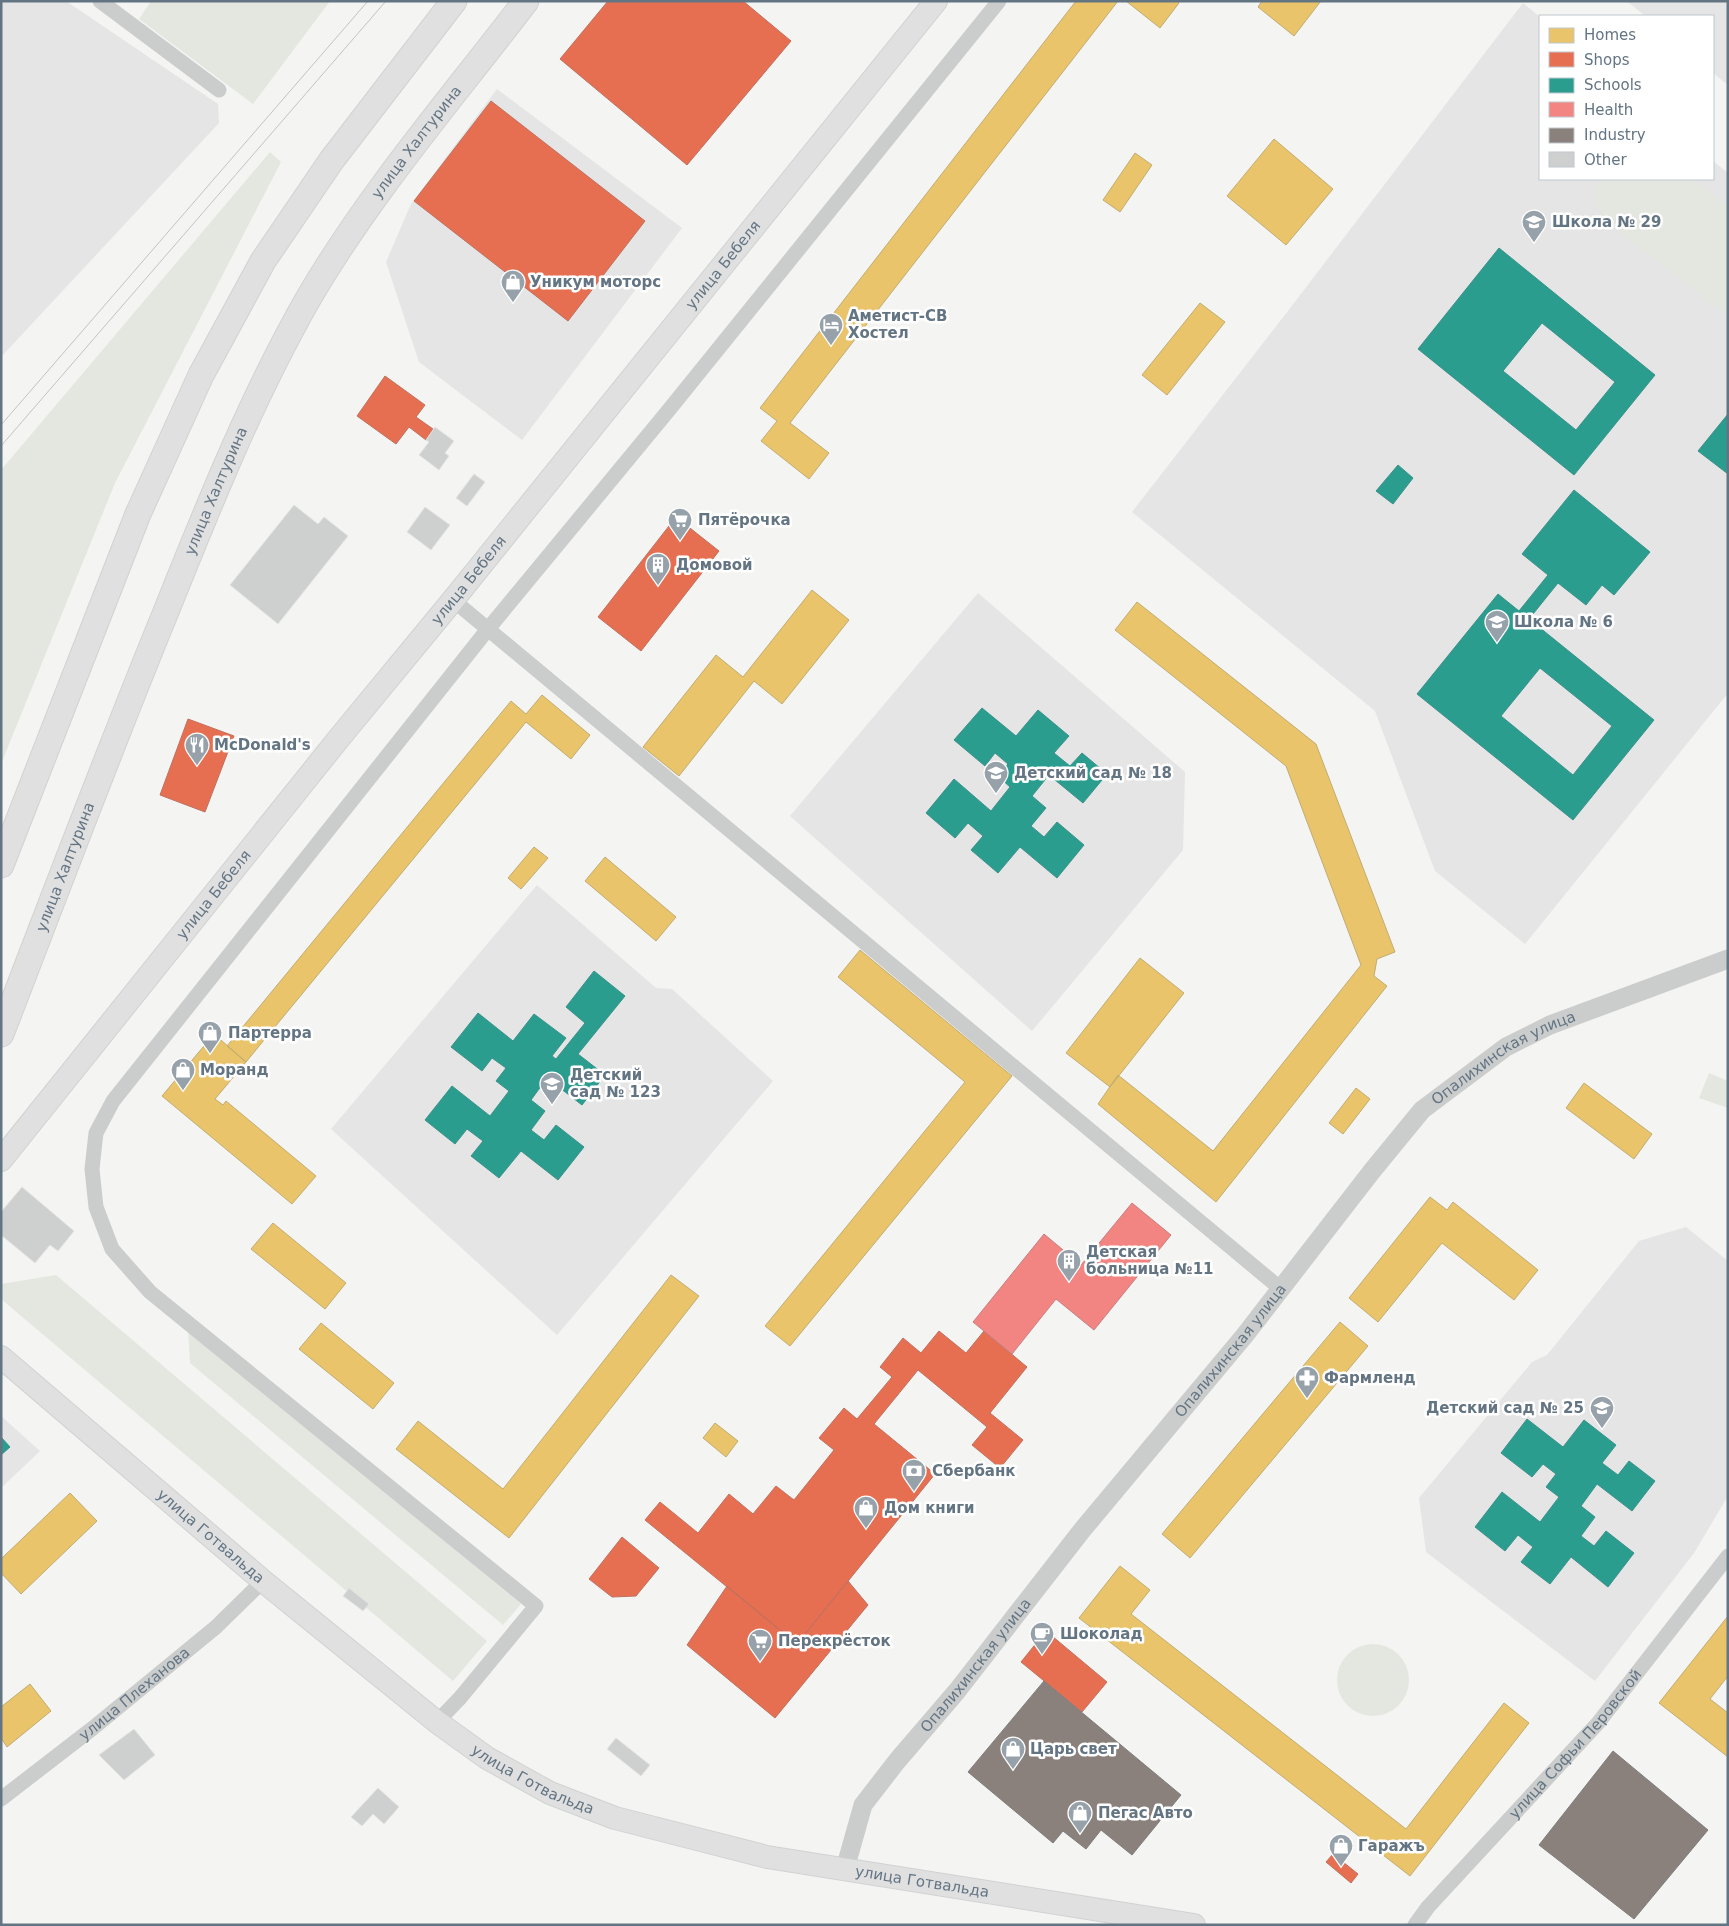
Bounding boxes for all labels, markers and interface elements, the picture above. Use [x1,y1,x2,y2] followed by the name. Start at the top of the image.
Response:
[1539,15,1714,180] legend
[1584,26,1636,44] text: Homes
[1584,51,1630,69] text: Shops
[1584,76,1642,94] text: Schools
[368,82,465,202] street label: улица Халтурина
[1584,101,1633,119] text: Health
[1584,126,1646,144] text: Industry
[1584,151,1627,169] text: Other
[1521,209,1547,243] school or university icon: Школа № 29
[1552,213,1662,231] place label: Школа № 29
[682,217,764,313] street label: улица Бебеля
[500,269,526,303] shop icon: Уникум моторс
[530,273,661,291] place label: Уникум моторс
[848,307,948,342] place label: Аметист-СВ Хостел
[818,312,844,346] hotel icon: Аметист-СВ Хостел
[181,424,251,558] street label: улица Халтурина
[667,507,693,541] supermarket icon: Пятёрочка
[698,511,791,529] place label: Пятёрочка
[427,532,510,628] street label: улица Бебеля
[645,552,671,586] building icon: Домовой
[676,556,753,574] place label: Домовой
[1484,609,1510,643] school or university icon: Школа № 6
[1514,613,1613,631] place label: Школа № 6
[184,732,210,766] restaurant icon: McDonald's
[214,736,311,754] place label: McDonald's
[983,760,1009,794] school or university icon: Детский сад № 18
[1014,764,1172,782] place label: Детский сад № 18
[32,800,98,934] street label: улица Халтурина
[172,846,255,943] street label: улица Бебеля
[1428,1007,1578,1109] street label: Опалихинская улица
[197,1020,223,1054] shop icon: Партерра
[228,1024,312,1042] place label: Партерра
[170,1057,196,1091] shop icon: Моранд
[200,1061,269,1079] place label: Моранд
[570,1066,661,1101] place label: Детский сад № 123
[539,1071,565,1105] school or university icon: Детский сад № 123
[1086,1243,1214,1278] place label: Детская больница №11
[1056,1248,1082,1282] building icon: Детская больница №11
[1171,1280,1290,1421] street label: Опалихинская улица
[1294,1365,1320,1399] pharmacy icon: Фармленд
[1324,1369,1416,1387] place label: Фармленд
[1589,1395,1615,1429] school or university icon: Детский сад № 25
[1426,1399,1584,1417] place label: Детский сад № 25
[901,1458,927,1492] bank icon: Сбербанк
[932,1462,1016,1480] place label: Сбербанк
[153,1485,268,1587] street label: улица Готвальда
[853,1495,879,1529] shop icon: Дом книги
[884,1499,975,1517] place label: Дом книги
[917,1595,1035,1736] street label: Опалихинская улица
[1029,1621,1055,1655] cafe icon: Шоколад
[1060,1625,1143,1643] place label: Шоколад
[747,1628,773,1662] supermarket icon: Перекрёсток
[778,1632,891,1650] place label: Перекрёсток
[76,1643,193,1744] street label: улица Плеханова
[1505,1666,1645,1822] street label: улица Софьи Перовской
[1000,1736,1026,1770] shop icon: Царь свет
[1030,1740,1117,1758] place label: Царь свет
[468,1741,597,1818] street label: улица Готвальда
[1067,1800,1093,1834] shop icon: Пегас Авто
[1098,1804,1193,1822] place label: Пегас Авто
[1328,1833,1354,1867] shop icon: Гаражъ
[1358,1837,1425,1855] place label: Гаражъ
[854,1862,991,1901] street label: улица Готвальда

